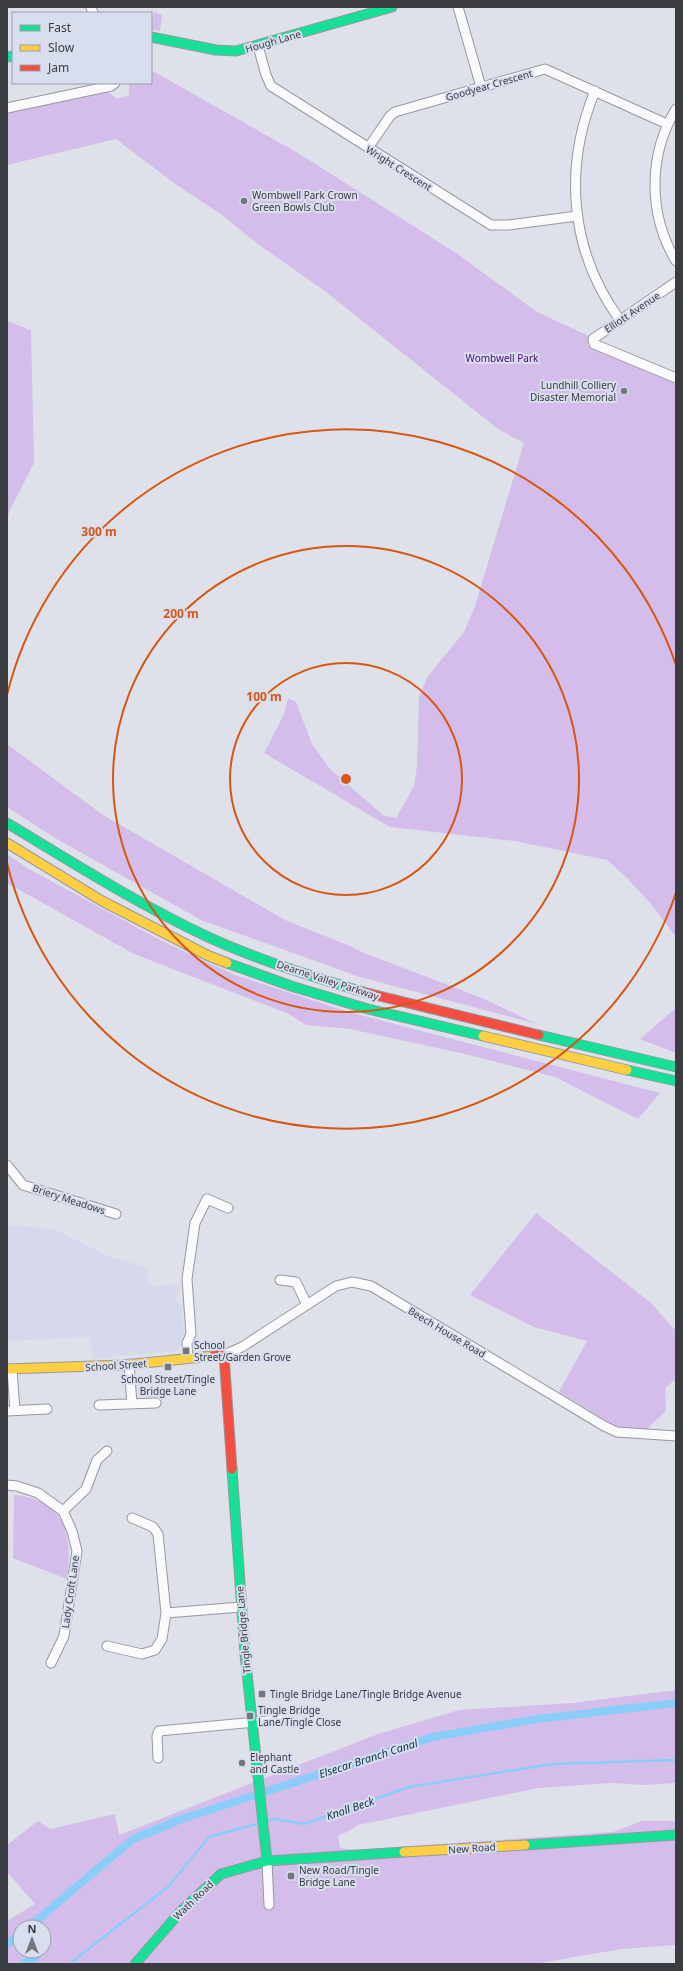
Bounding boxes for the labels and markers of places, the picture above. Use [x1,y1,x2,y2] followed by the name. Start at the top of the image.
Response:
[252,188,358,214] place label: Wombwell Park Crown Green Bowls Club
[239,196,249,206] marker: Wombwell Park Crown Green Bowls Club
[530,378,617,404] place label: Lundhill Colliery Disaster Memorial
[619,386,629,396] marker: Lundhill Colliery Disaster Memorial
[339,772,353,786] centre of rings
[194,1338,291,1364] place label: School Street/Garden Grove
[181,1346,191,1356] marker: School Street/Garden Grove
[163,1362,173,1372] marker: School Street/Tingle Bridge Lane
[121,1372,215,1398] place label: School Street/Tingle Bridge Lane
[270,1687,462,1701] place label: Tingle Bridge Lane/Tingle Bridge Avenue
[257,1689,267,1699] marker: Tingle Bridge Lane/Tingle Bridge Avenue
[258,1703,341,1729] place label: Tingle Bridge Lane/Tingle Close
[245,1711,255,1721] marker: Tingle Bridge Lane/Tingle Close
[250,1750,299,1776] place label: Elephant and Castle
[237,1758,247,1768] marker: Elephant and Castle
[299,1863,379,1889] place label: New Road/Tingle Bridge Lane
[286,1871,296,1881] marker: New Road/Tingle Bridge Lane

